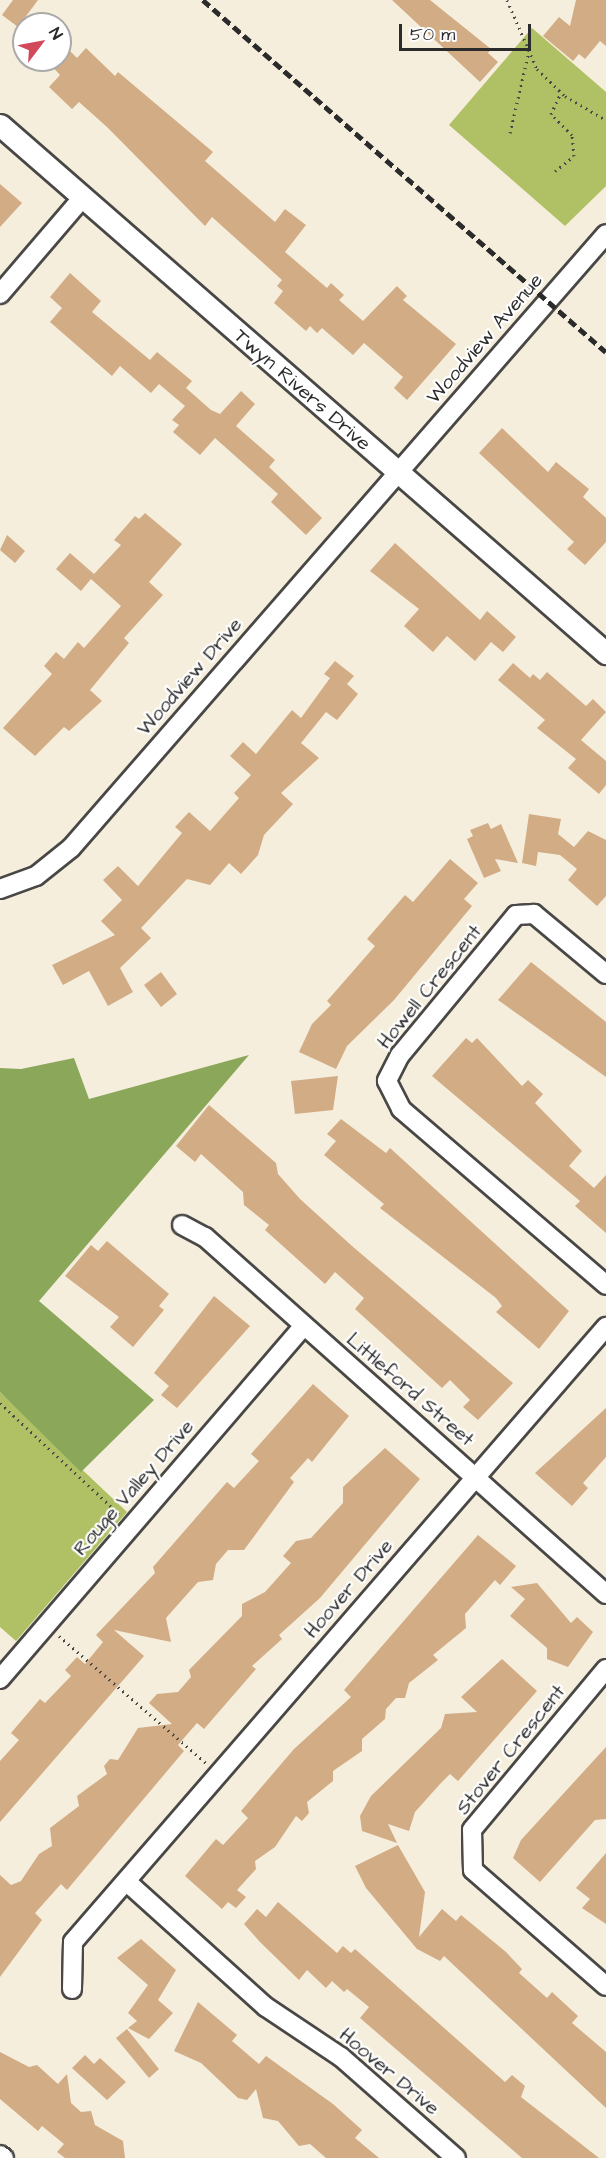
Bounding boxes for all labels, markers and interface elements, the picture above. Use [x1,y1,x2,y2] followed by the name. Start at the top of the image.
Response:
[12,12,72,72] north arrow
[402,12,534,50] scale bar
[410,22,455,47] text: 50 m
[44,23,68,44] text: N
[422,269,548,409] street label: Woodview Avenue
[229,324,375,456] street label: Twyn Rivers Drive
[132,613,248,741] street label: Woodview Drive
[373,920,487,1054] street label: Howell Crescent
[341,1328,479,1452] street label: Littleford Street
[69,1415,199,1561] street label: Rouge Valley Drive
[300,1535,398,1643] street label: Hoover Drive
[451,1680,571,1820] street label: Stover Crescent
[334,2023,444,2121] street label: Hoover Drive

